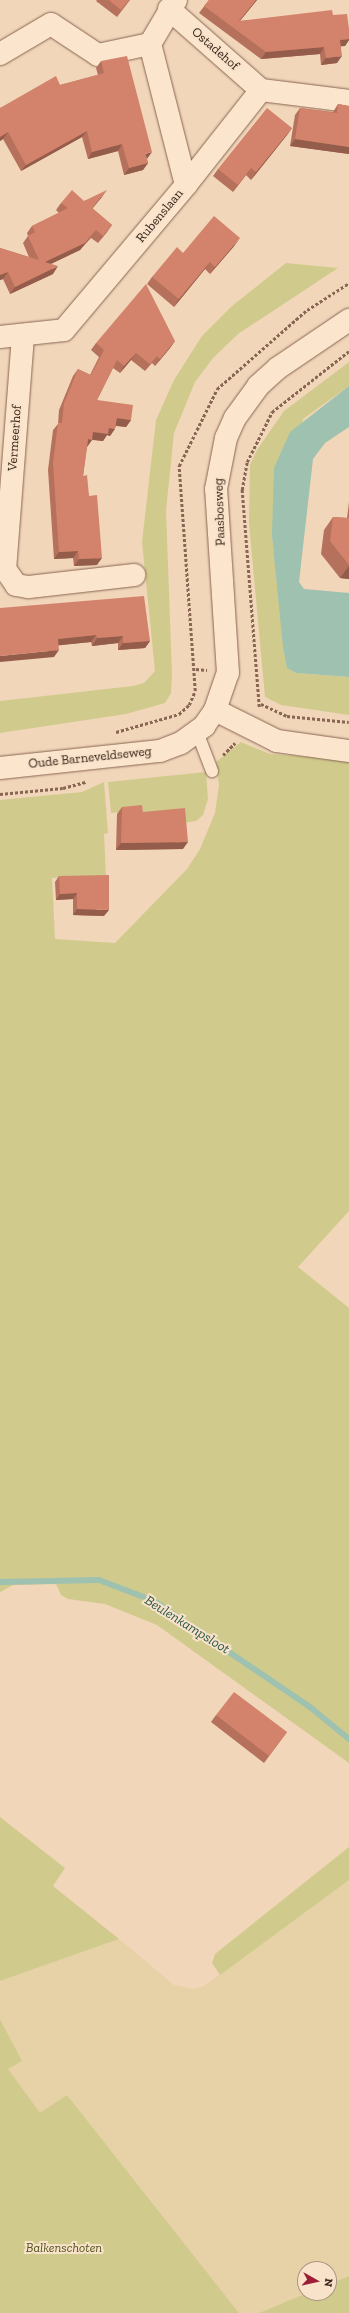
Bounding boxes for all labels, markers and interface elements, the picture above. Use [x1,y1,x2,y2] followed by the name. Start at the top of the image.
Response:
[188,24,242,74] street label: Ostadehof
[133,186,187,246] street label: Rubenslaan
[5,405,25,471] street label: Vermeerhof
[211,478,229,546] street label: Paasbosweg
[28,744,152,772] street label: Oude Barneveldseweg
[141,1592,233,1658] water label: Beulenkampsloot
[26,2240,102,2256] park label: Balkenschoten
[297,2261,337,2301] north arrow
[321,2278,335,2288] text: N

